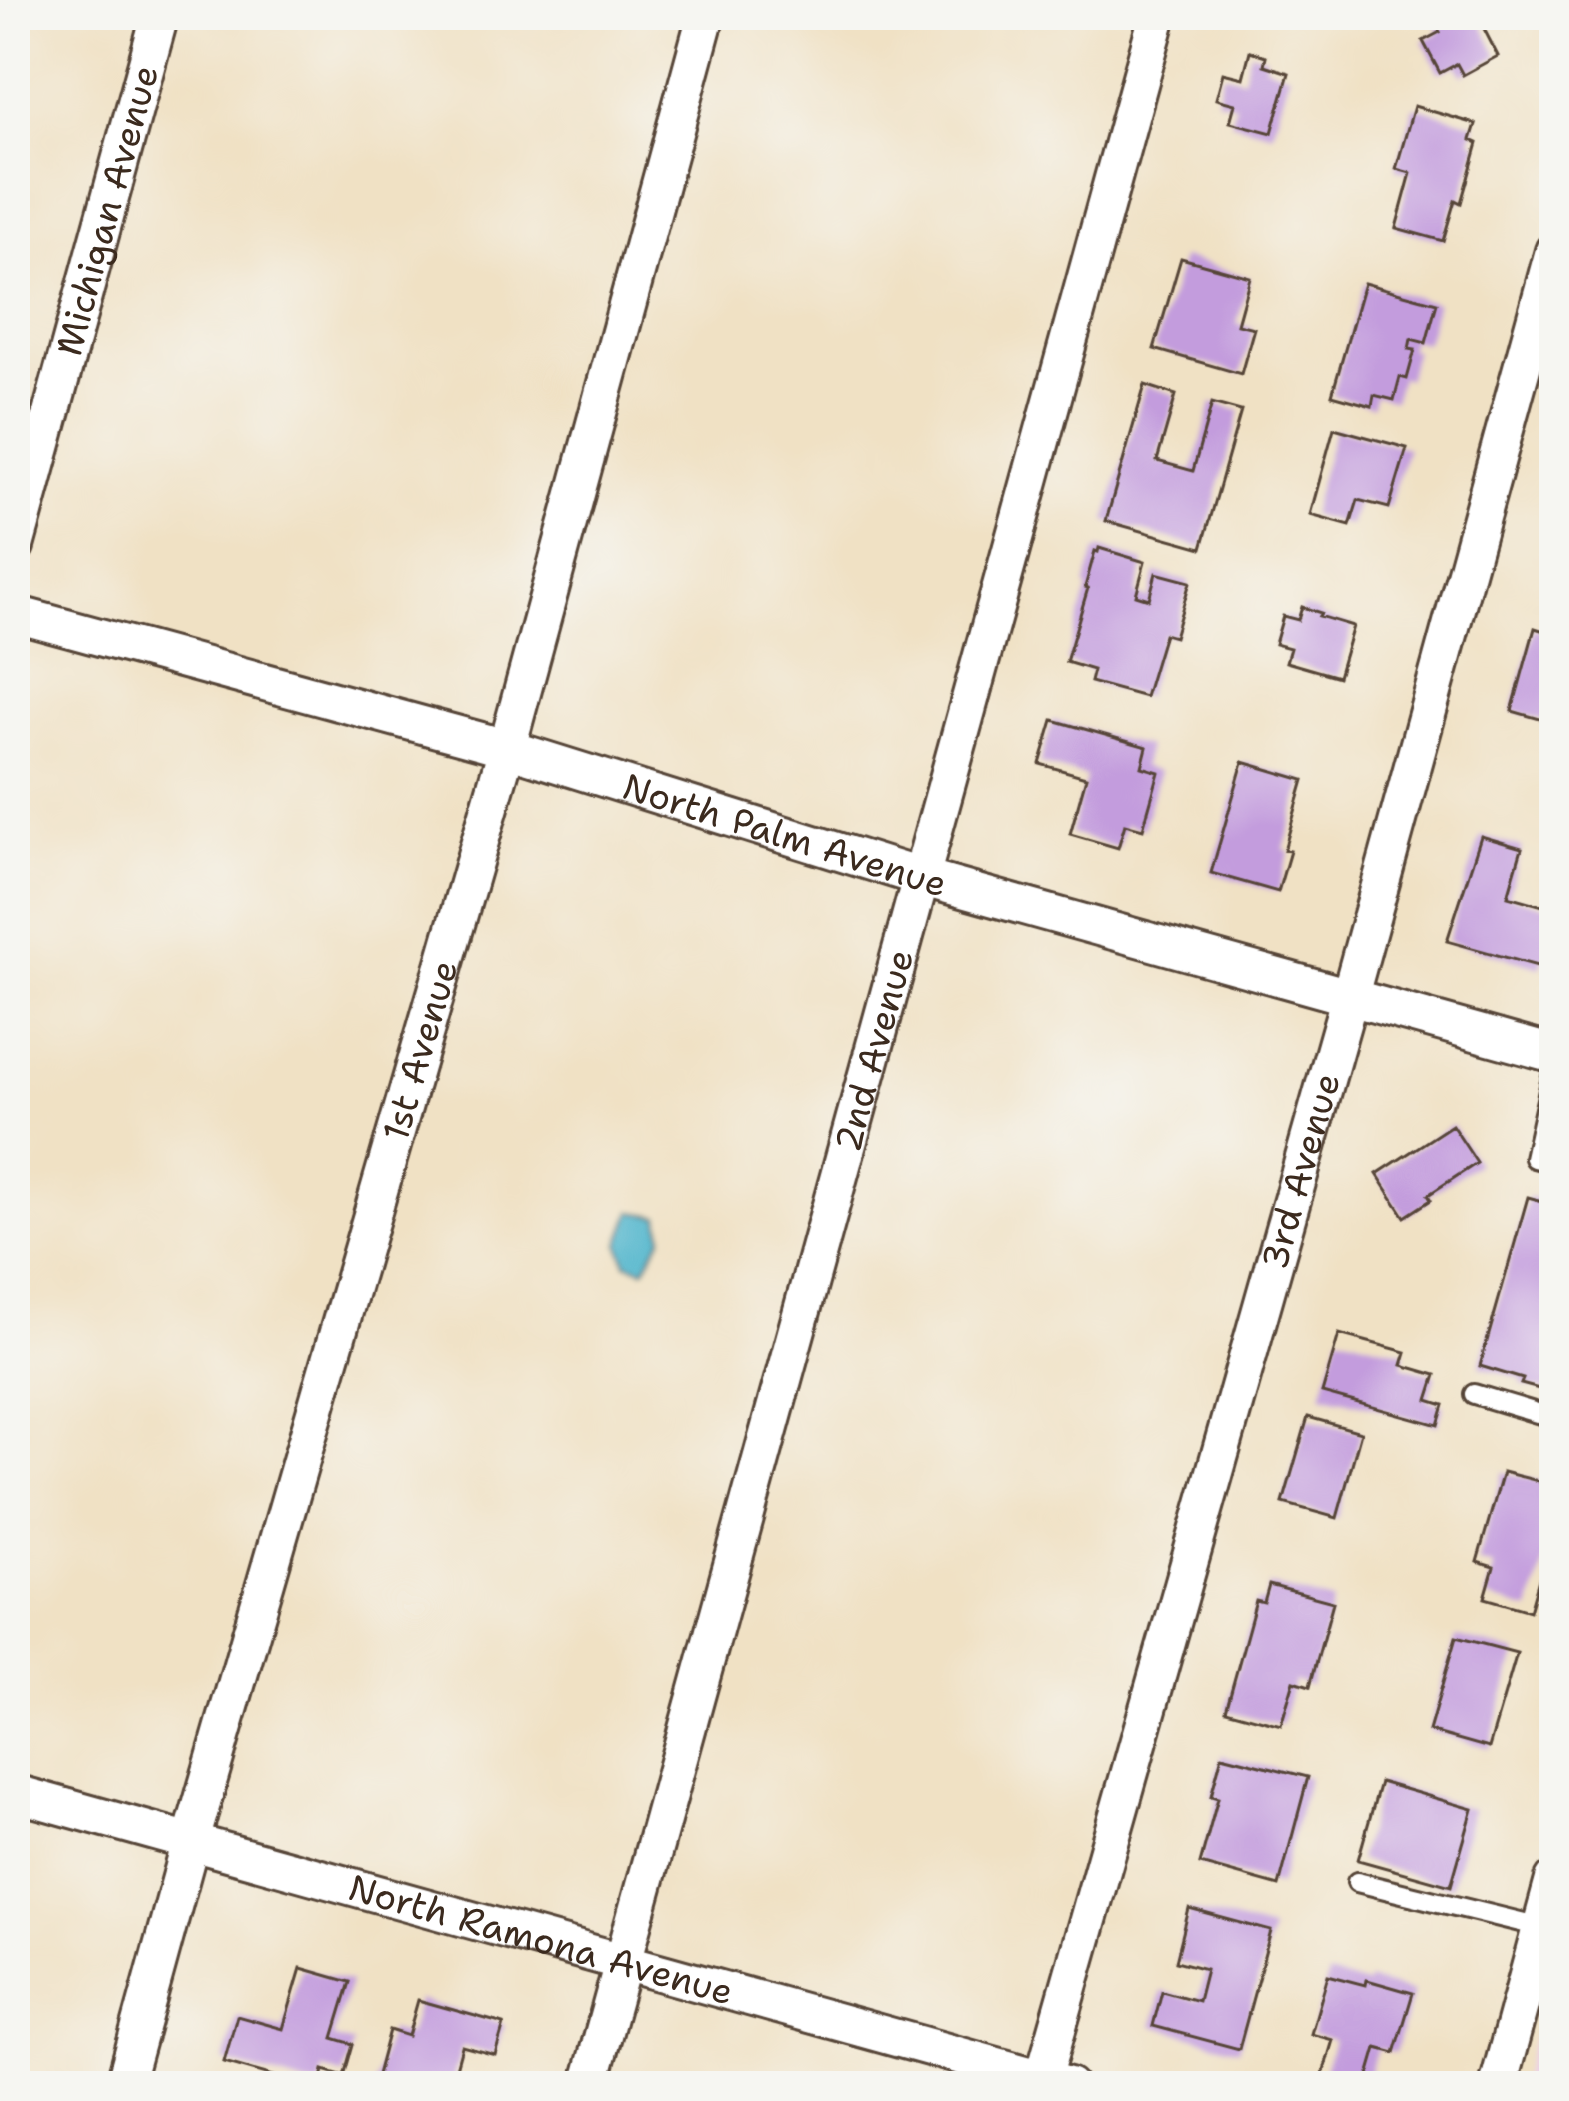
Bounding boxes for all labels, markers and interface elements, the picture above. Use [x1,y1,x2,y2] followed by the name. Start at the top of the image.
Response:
[44,60,170,361] street label: Michigan Avenue
[617,761,952,908] street label: North Palm Avenue
[822,944,925,1157] street label: 2nd Avenue
[370,954,469,1146] street label: 1st Avenue
[1249,1067,1351,1275] street label: 3rd Avenue
[343,1862,739,2016] street label: North Ramona Avenue

